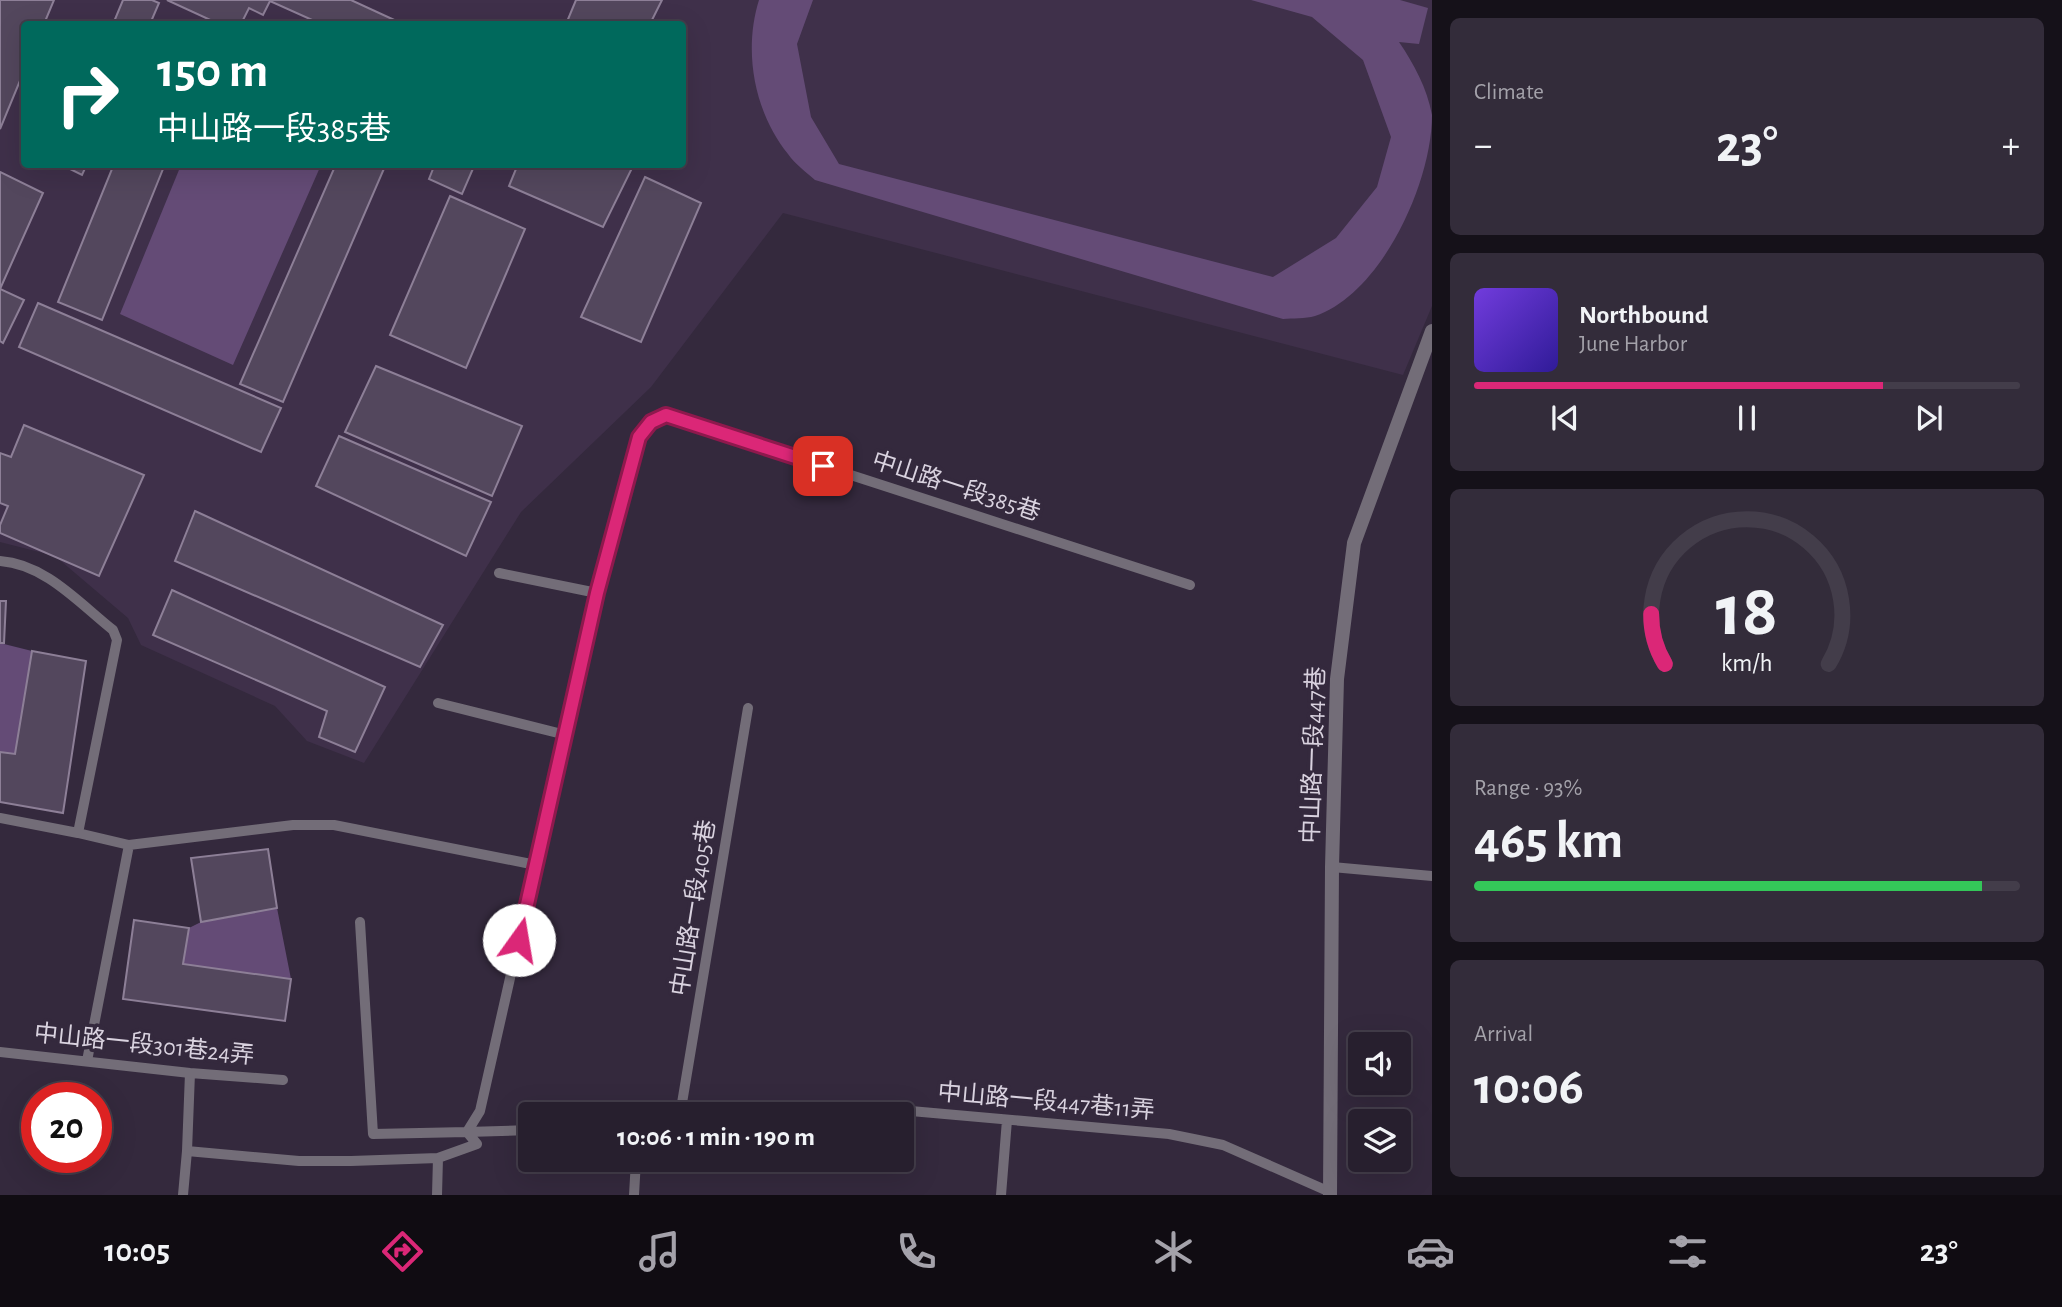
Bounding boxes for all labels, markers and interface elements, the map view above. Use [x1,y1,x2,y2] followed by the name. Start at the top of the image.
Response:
[157,47,268,96] text: 150 m
[42,49,133,140] icon: right
[1474,81,1544,104] text: Climate
[157,113,391,145] text: 中山路一段385巷
[1716,119,1778,171] text: 23°
[1474,127,1492,165] text: −
[2002,127,2020,165] text: +
[1579,302,1708,328] text: Northbound
[1579,333,1687,356] text: June Harbor
[1546,399,1584,437] icon: previous
[1728,399,1766,437] icon: pause
[1910,399,1948,437] icon: next
[793,436,853,496] pin
[804,447,842,485] icon: arrive
[869,447,1044,525] street label: 中山路一段385巷
[1716,576,1778,649] text: 18
[1721,650,1773,675] text: km/h
[1297,666,1329,844] street label: 中山路一段447巷
[1474,777,1582,800] text: Range · 93%
[1474,815,1623,867] text: 465 km
[666,818,720,998] street label: 中山路一段405巷
[482,903,556,977] position arrow
[33,1020,255,1068] street label: 中山路一段301巷24弄
[1474,1023,1533,1046] text: Arrival
[1348,1032,1411,1172] map controls
[1348,1032,1411,1095] button: sound
[1474,1061,1584,1113] text: 10:06
[937,1079,1156,1123] street label: 中山路一段447巷11弄
[21,1082,112,1173] speed limit sign: 20
[1348,1109,1411,1172] button: layers
[617,1124,815,1150] text: 10:06 · 1 min · 190 m
[378,1227,427,1276] icon: directions
[635,1227,684,1276] icon: music
[892,1227,941,1276] icon: phone
[1149,1227,1198,1276] icon: climate
[1406,1227,1455,1276] icon: car
[1663,1227,1712,1276] icon: filters
[104,1235,170,1267] text: 10:05
[1920,1235,1958,1267] text: 23°

